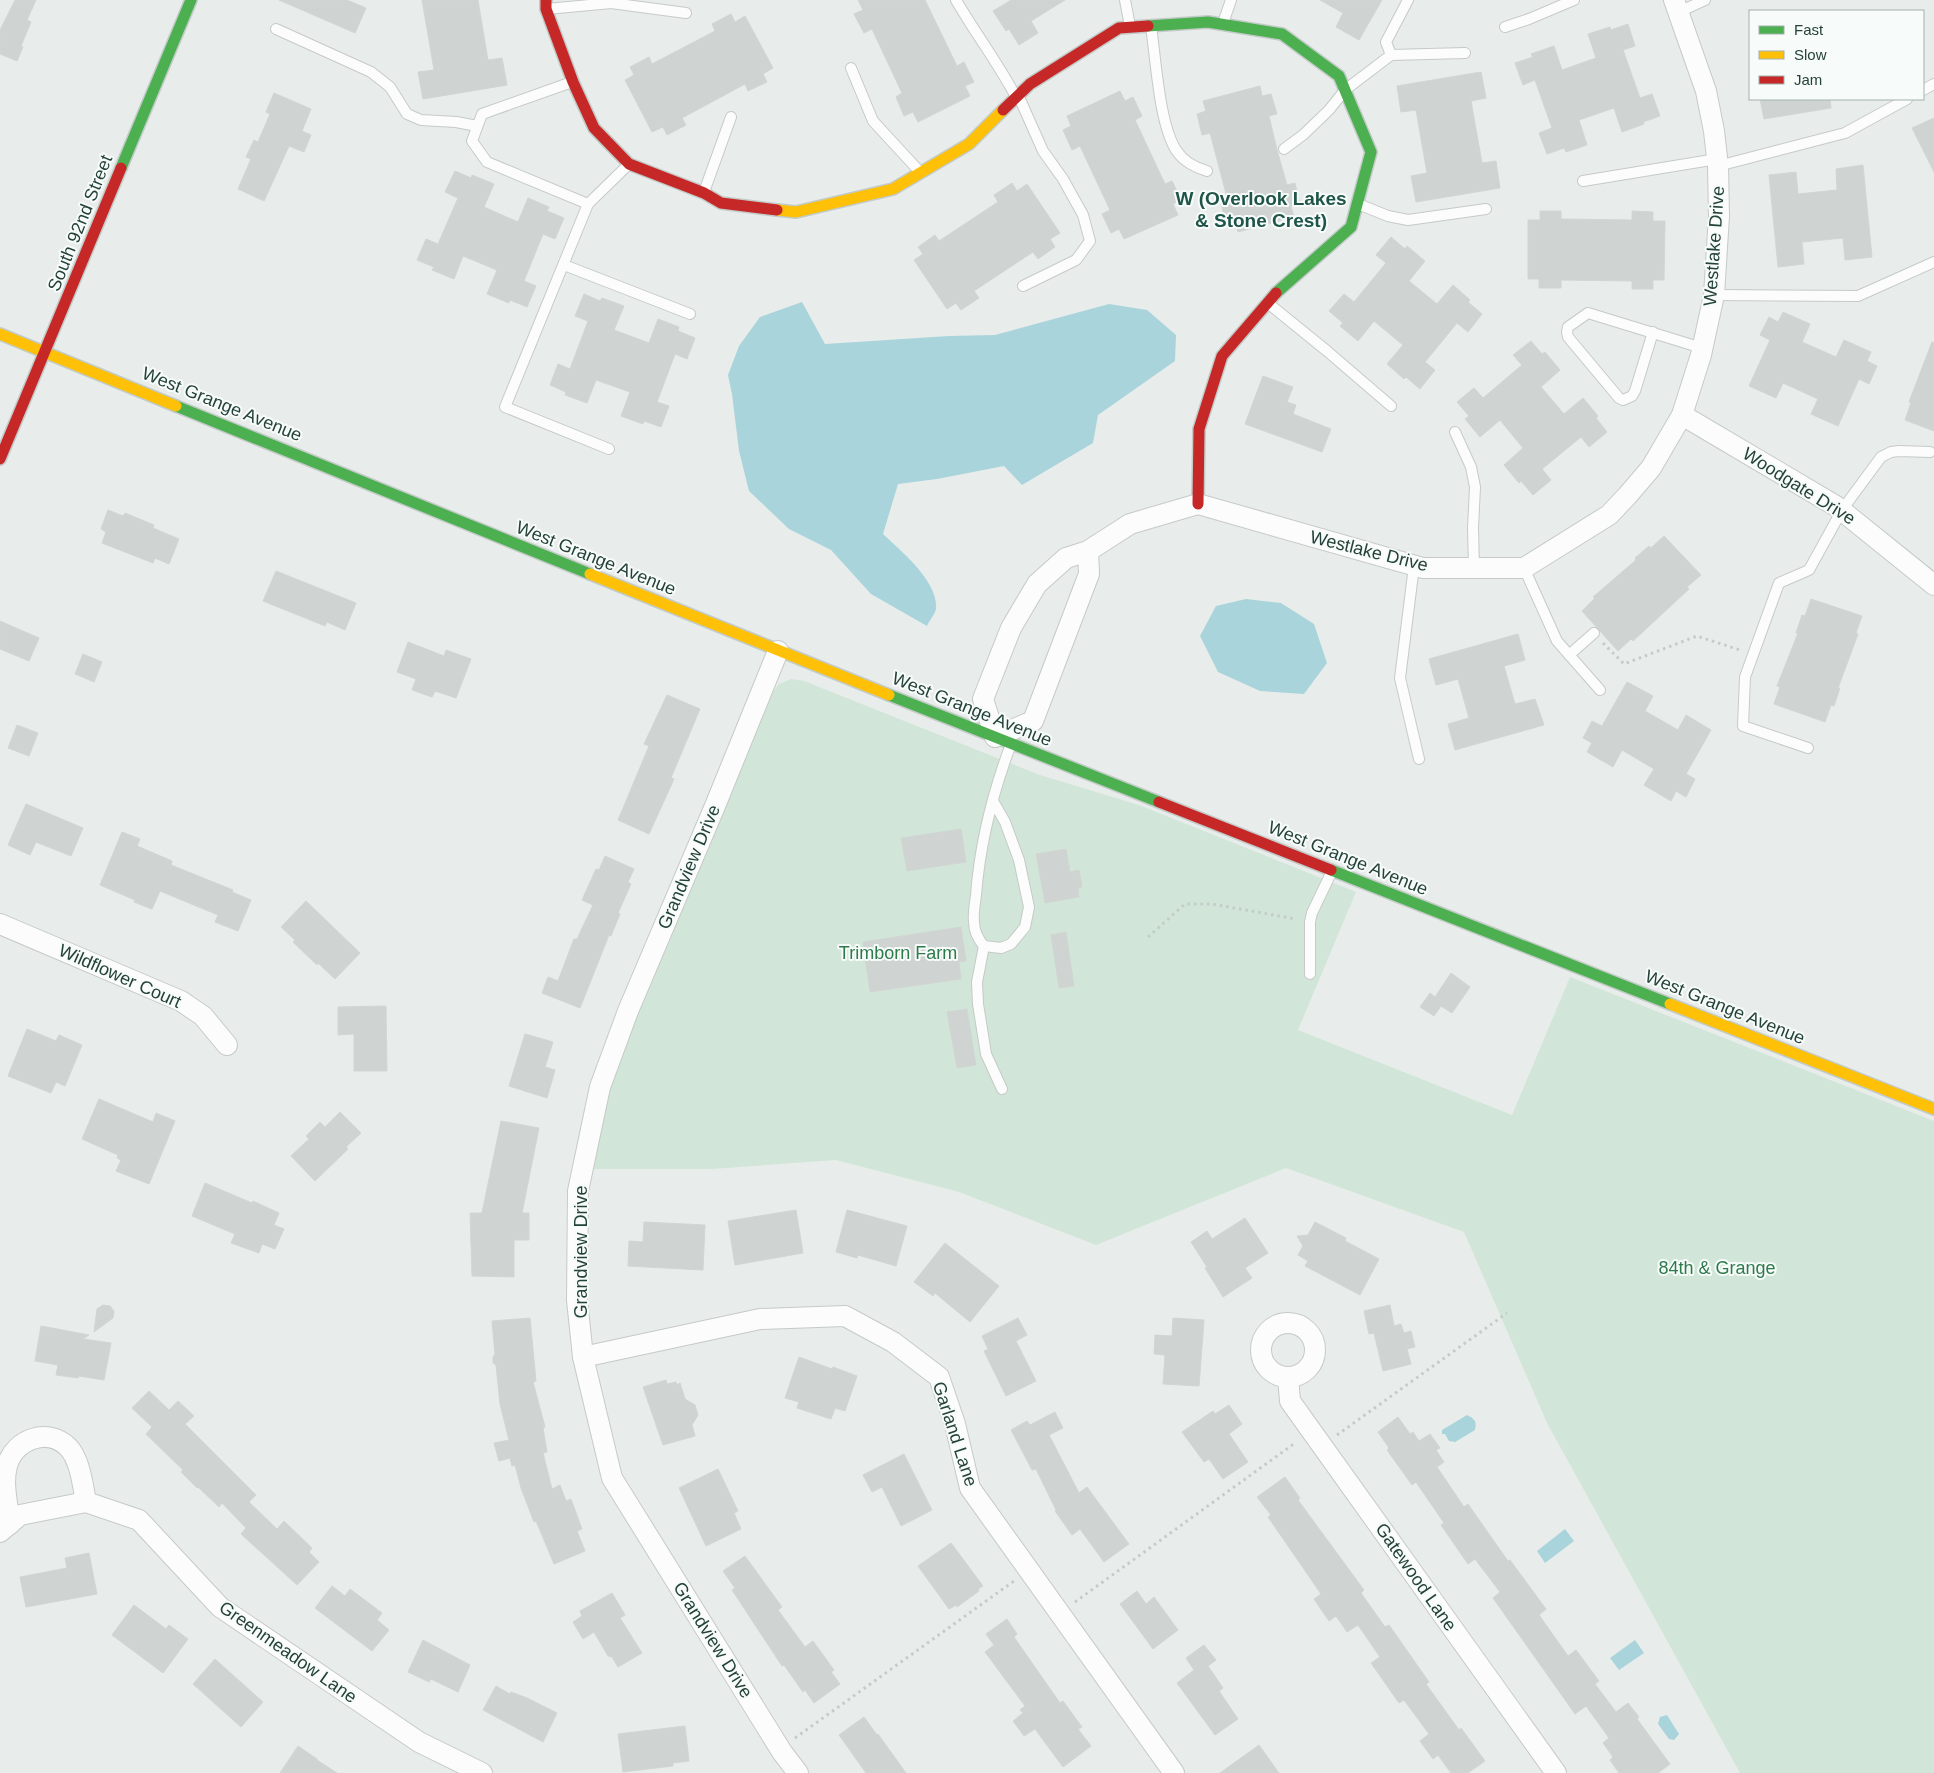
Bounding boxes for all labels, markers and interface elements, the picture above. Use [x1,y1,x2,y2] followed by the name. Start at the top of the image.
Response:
[1749,10,1924,100] legend
[1794,21,1824,38] text: Fast
[1794,46,1827,63] text: Slow
[1794,71,1822,88] text: Jam
[44,152,116,294] street label: South 92nd Street
[1700,185,1728,307] street label: Westlake Drive
[1175,188,1347,231] district label: W (Overlook Lakes & Stone Crest)
[139,363,305,445] street label: West Grange Avenue
[1739,443,1859,529] street label: Woodgate Drive
[513,517,679,599] street label: West Grange Avenue
[1308,527,1430,575] street label: Westlake Drive
[889,668,1055,750] street label: West Grange Avenue
[654,802,724,932] street label: Grandview Drive
[1265,817,1431,899] street label: West Grange Avenue
[56,940,184,1012] street label: Wildflower Court
[839,943,957,963] park label: Trimborn Farm
[1642,966,1808,1048] street label: West Grange Avenue
[571,1185,591,1319] street label: Grandview Drive
[1658,1258,1776,1278] park label: 84th & Grange
[929,1379,981,1489] street label: Garland Lane
[1371,1519,1461,1635] street label: Gatewood Lane
[669,1578,757,1702] street label: Grandview Drive
[215,1597,361,1707] street label: Greenmeadow Lane

